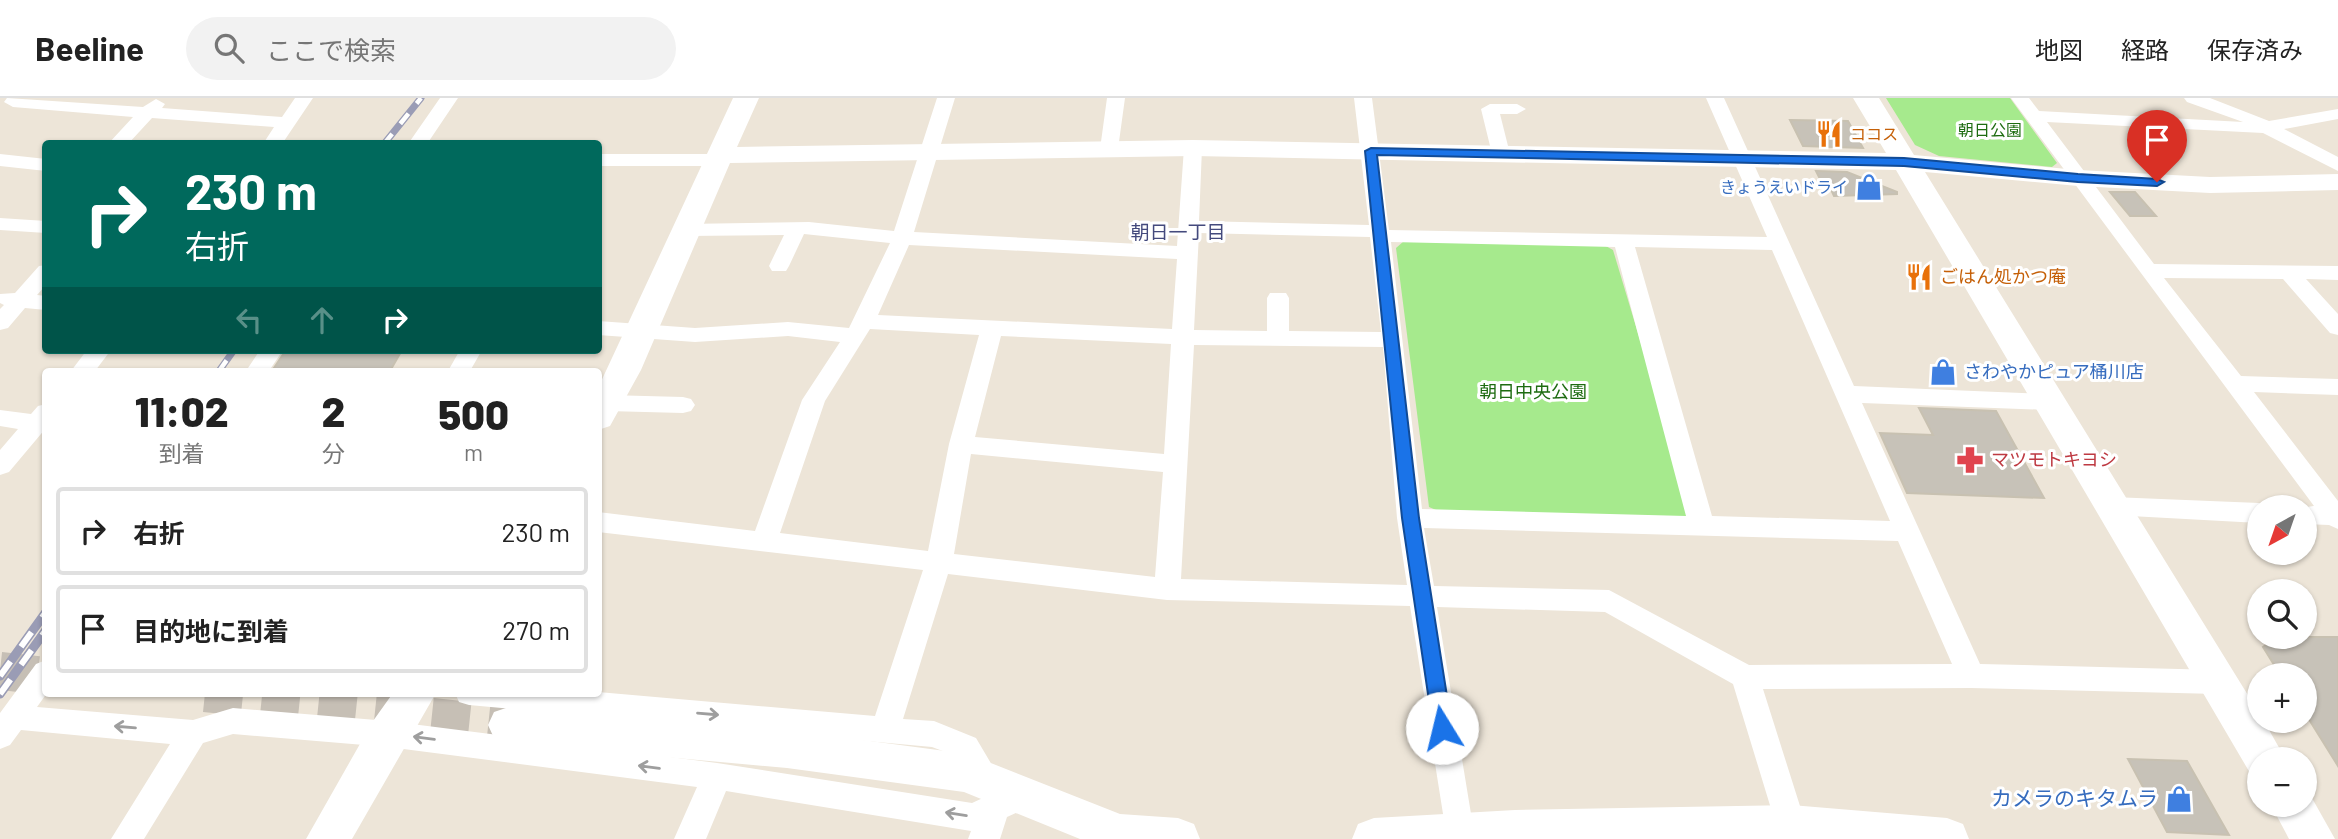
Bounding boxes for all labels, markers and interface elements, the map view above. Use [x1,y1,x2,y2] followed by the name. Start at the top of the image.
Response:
[186,17,676,80] search box
[35,28,144,68] text: Beeline
[210,29,248,67] icon: search
[266,34,396,65] text: ここで検索
[2035,35,2083,64] text: 地図
[2121,35,2169,64] text: 経路
[2207,35,2303,64] text: 保存済み
[2127,110,2187,182] pin
[1814,119,1844,149] restaurant icon: ココス
[1958,120,2022,139] park label: 朝日公園
[2138,121,2176,159] icon: arrive
[1850,124,1898,143] place label: ココス
[185,161,317,220] text: 230 m
[70,168,161,259] icon: right
[1854,172,1884,202] shop icon: きょうえいドライ
[1720,177,1848,196] place label: きょうえいドライ
[1130,220,1226,243] district label: 朝日一丁目
[185,226,249,264] text: 右折
[1904,262,1934,292] restaurant icon: ごはん処かつ庵
[1940,265,2066,287] place label: ごはん処かつ庵
[230,301,268,339] icon: left
[303,301,341,339] icon: ahead
[376,301,414,339] icon: right
[1928,357,1958,387] shop icon: さわやかピュア桶川店
[1964,360,2144,382] place label: さわやかピュア桶川店
[1479,380,1587,402] park label: 朝日中央公園
[135,385,229,435] text: 11:02
[321,385,345,435] text: 2
[438,388,509,438] text: 500
[464,438,483,466] text: m
[159,439,205,467] text: 到着
[322,439,345,467] text: 分
[1955,445,1985,475] pharmacy icon: マツモトキヨシ
[1991,448,2117,470] place label: マツモトキヨシ
[2247,495,2317,565] north arrow
[2247,495,2317,817] map controls
[74,512,112,550] icon: right
[501,516,570,547] text: 230 m
[133,517,185,548] text: 右折
[2247,579,2317,649] button: search
[74,610,112,648] icon: arrive
[502,614,570,645] text: 270 m
[133,615,289,646] text: 目的地に到着
[2247,663,2317,733] button: +
[1405,691,1479,765] position arrow
[696,708,719,721] one-way arrow
[114,720,137,733] one-way arrow
[413,732,435,745] one-way arrow
[2247,747,2317,817] button: −
[638,761,661,774] one-way arrow
[2164,784,2194,814] shop icon: カメラのキタムラ
[1991,785,2158,810] place label: カメラのキタムラ
[945,807,968,820] one-way arrow

